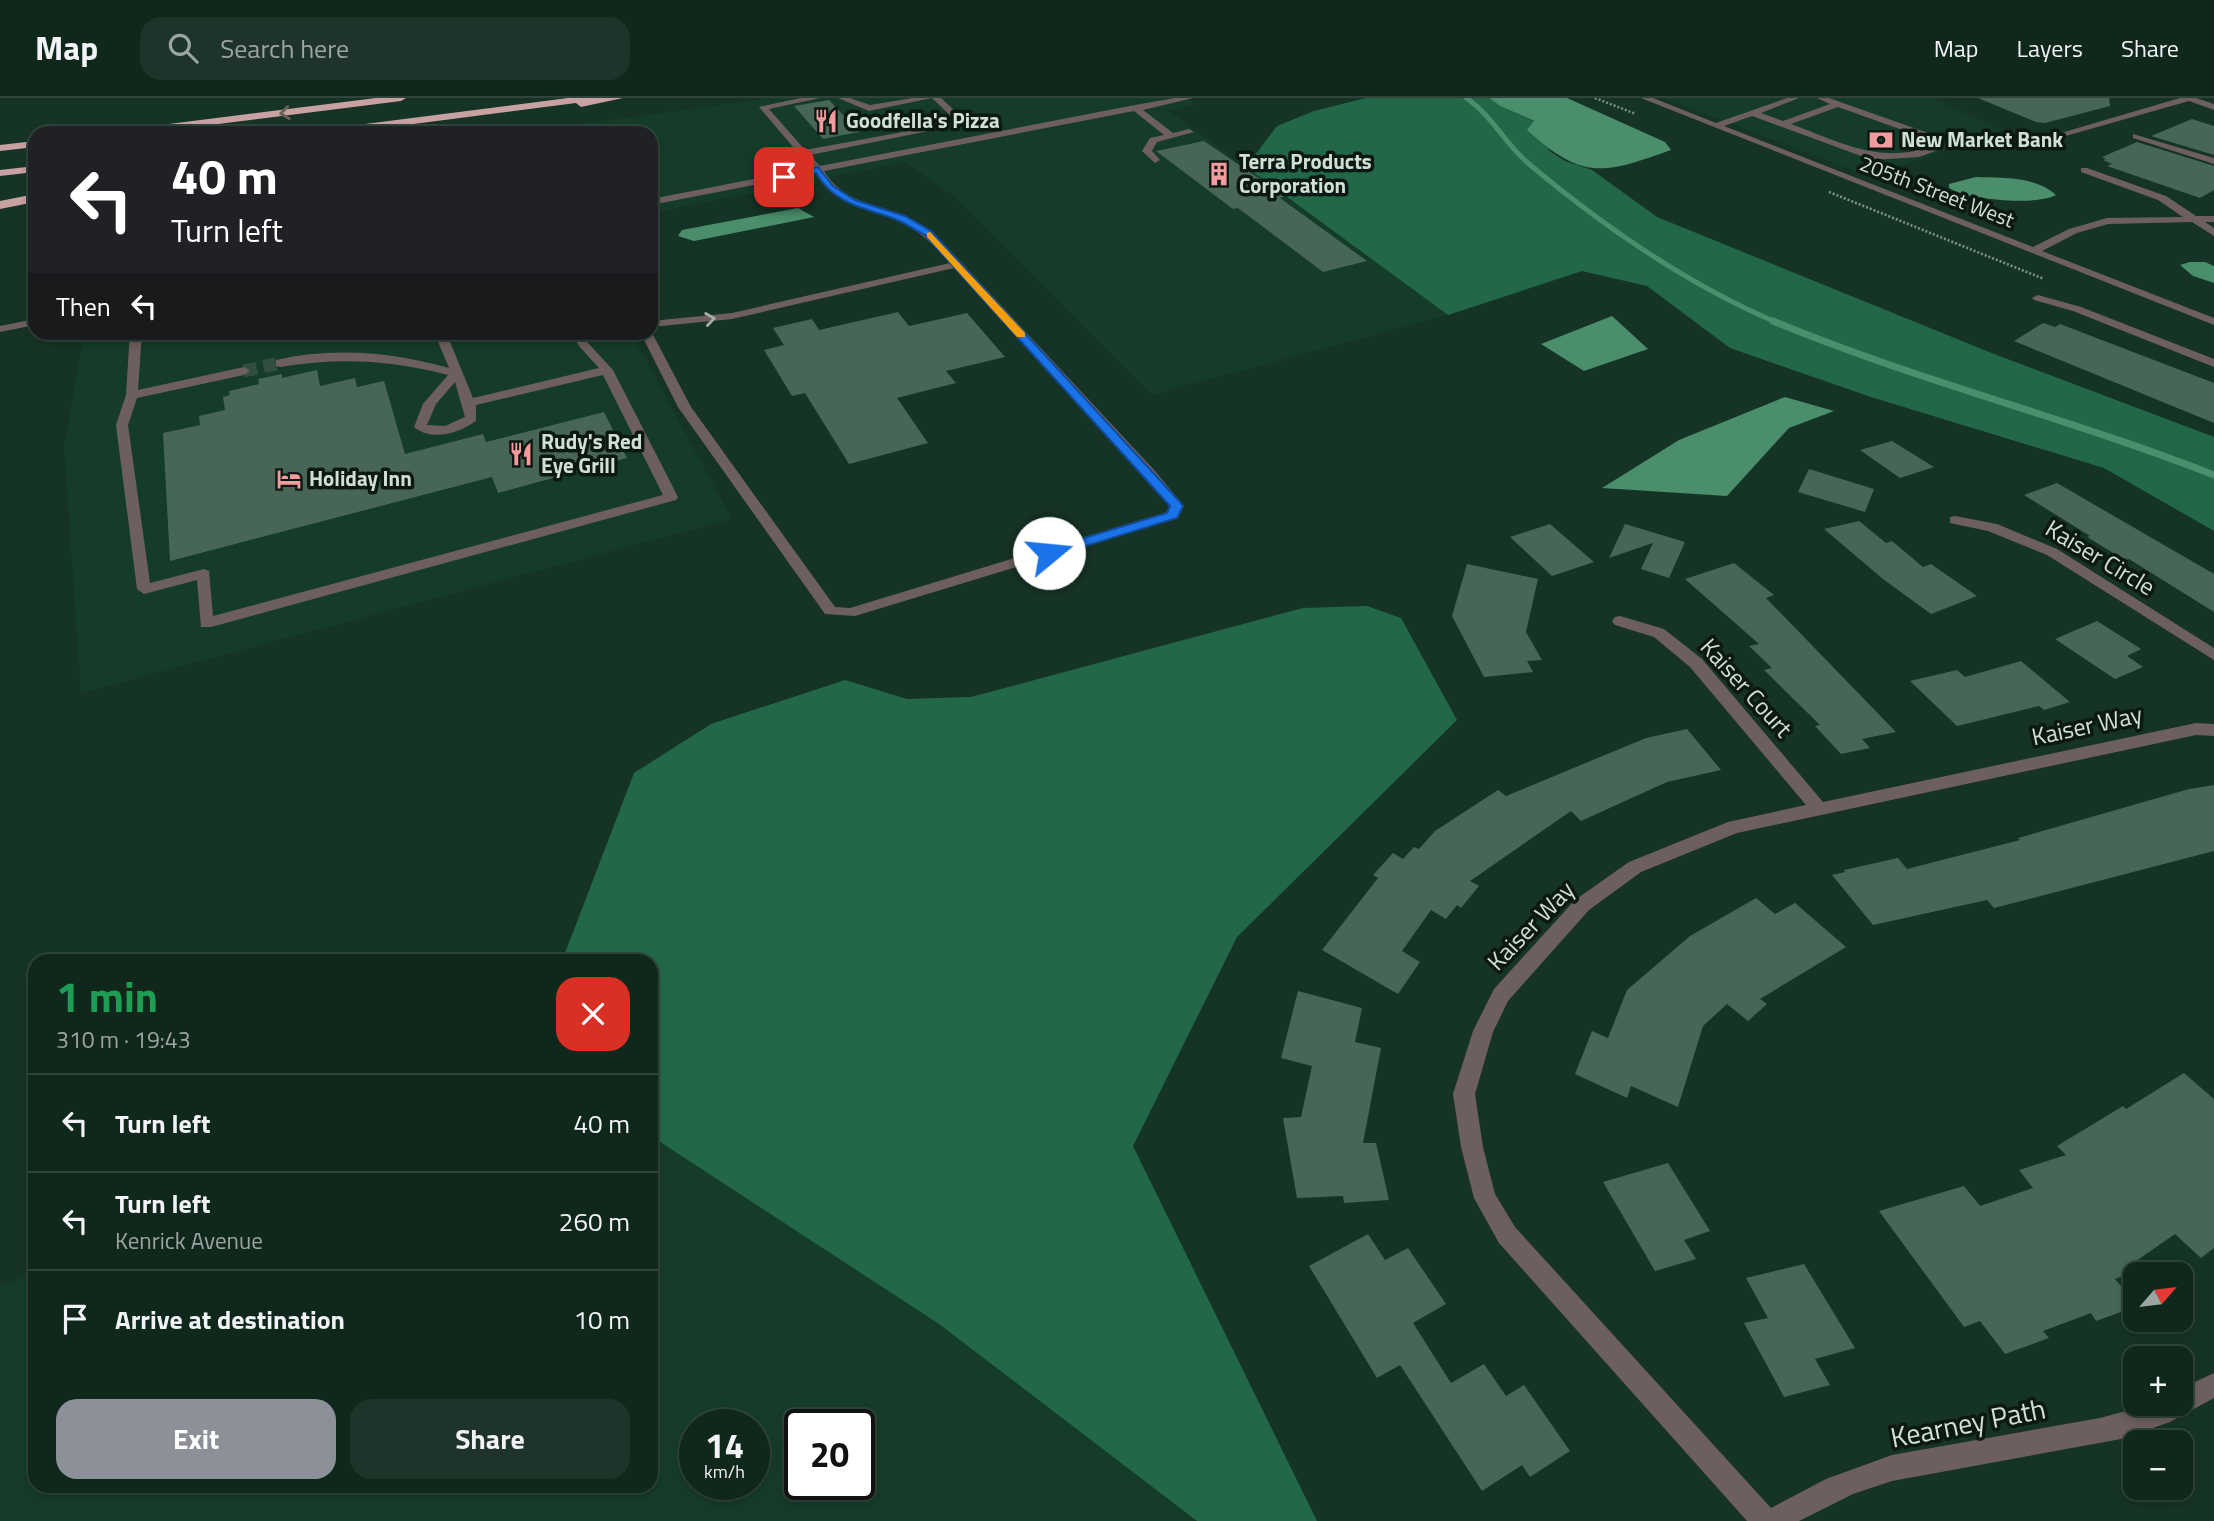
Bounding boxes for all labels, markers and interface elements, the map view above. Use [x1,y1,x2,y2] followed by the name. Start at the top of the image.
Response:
[140,17,630,80] search box
[35,23,98,73] text: Map
[164,29,202,67] icon: search
[220,29,349,68] text: Search here
[1934,30,1979,66] text: Map
[2017,30,2083,66] text: Layers
[2121,30,2179,66] text: Share
[846,104,1000,136] place label: Goodfella's Pizza
[279,105,291,120] one-way arrow
[812,107,840,135] restaurant icon: Goodfella's Pizza
[1901,123,2063,155] place label: New Market Bank
[1867,126,1895,154] bank icon: New Market Bank
[171,138,278,213] text: 40 m
[1239,145,1372,201] place label: Terra Products Corporation
[754,147,814,207] pin
[1855,147,2020,235] street label: 205th Street West
[56,154,147,245] icon: left
[765,158,803,196] icon: arrive
[1205,160,1233,188] building icon: Terra Products Corporation
[171,206,283,254] text: Turn left
[56,287,111,326] text: Then
[125,287,163,325] icon: left
[705,312,716,327] one-way arrow
[541,425,642,481] place label: Rudy's Red Eye Grill
[507,440,535,468] restaurant icon: Rudy's Red Eye Grill
[309,462,412,494] place label: Holiday Inn
[275,465,303,493] hotel icon: Holiday Inn
[2039,510,2162,604] street label: Kaiser Circle
[1012,516,1086,590] position arrow
[1692,630,1802,745] street label: Kaiser Court
[2028,696,2146,754] street label: Kaiser Way
[1478,872,1582,978] street label: Kaiser Way
[56,964,158,1028] text: 1 min
[556,977,630,1051] button: close
[56,1022,191,1057] text: 310 m · 19:43
[56,1104,94,1142] icon: left
[115,1104,210,1143] text: Turn left
[573,1104,630,1143] text: 40 m
[115,1184,210,1223] text: Turn left
[56,1202,94,1240] icon: left
[559,1202,630,1241] text: 260 m
[115,1223,263,1258] text: Kenrick Avenue
[2123,1262,2193,1332] north arrow
[2123,1262,2193,1500] map controls
[56,1300,94,1338] icon: arrive
[115,1300,345,1339] text: Arrive at destination
[573,1300,630,1339] text: 10 m
[2123,1346,2193,1416] button: +
[1887,1386,2049,1459] street label: Kearney Path
[56,1399,336,1479] button: Exit
[350,1399,630,1479] button: Share
[784,1409,875,1500] speed limit sign: 20
[705,1418,744,1472] text: 14
[2123,1430,2193,1500] button: −
[704,1458,745,1485] text: km/h

